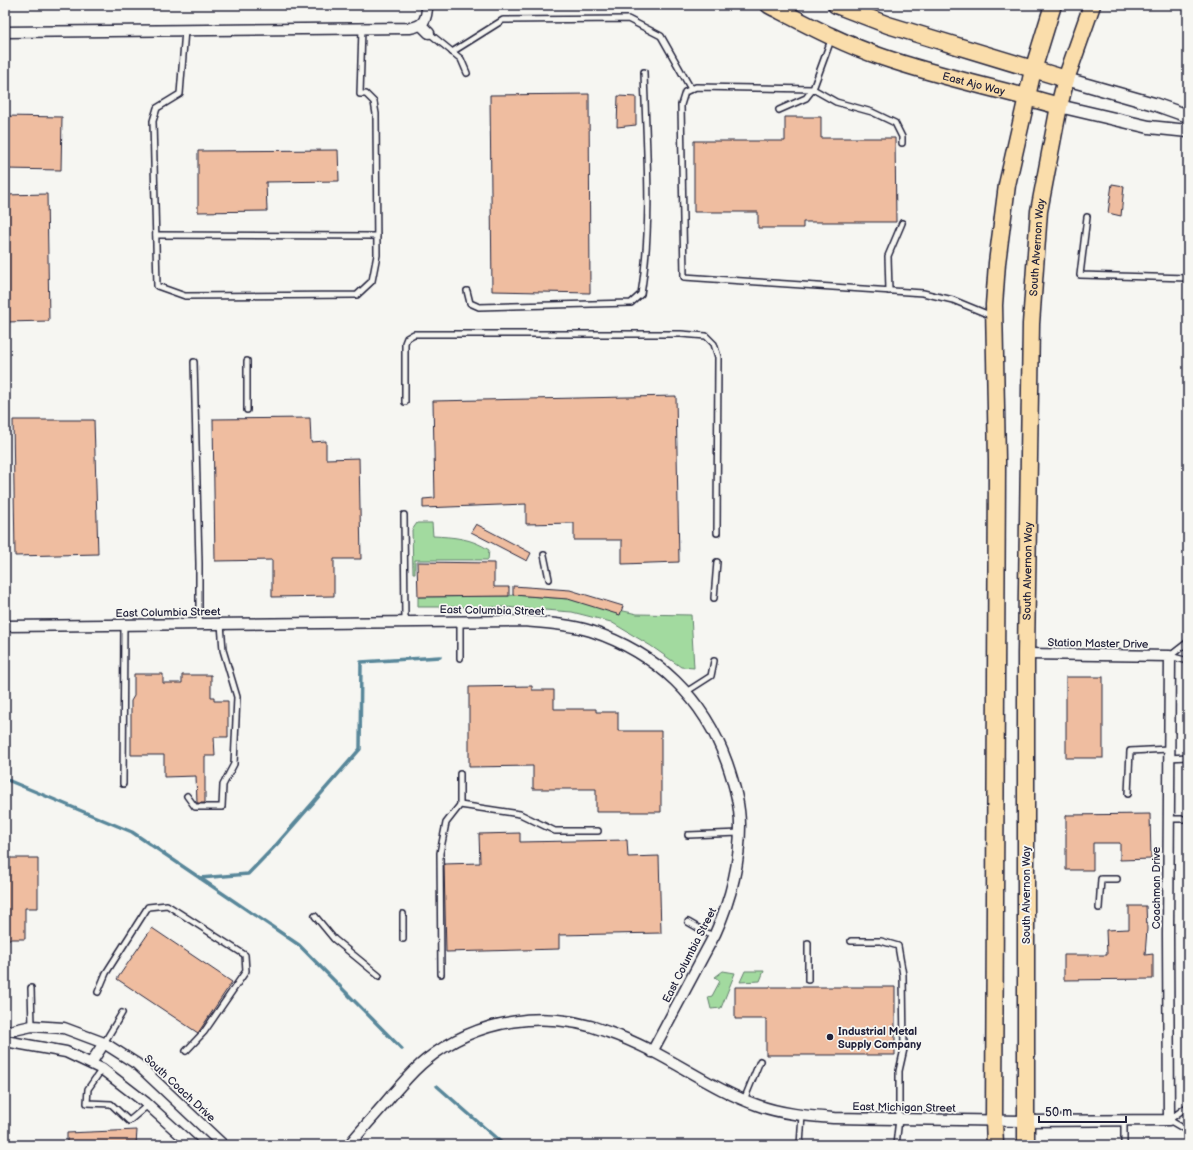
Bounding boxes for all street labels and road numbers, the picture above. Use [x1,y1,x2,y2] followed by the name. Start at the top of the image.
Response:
[941,70,1006,98] street label: East Ajo Way
[1027,197,1048,297] street label: South Alvernon Way
[1021,522,1035,620] street label: South Alvernon Way
[439,603,545,618] street label: East Columbia Street
[115,605,221,620] street label: East Columbia Street
[1047,636,1149,651] street label: Station Master Drive
[1020,846,1033,944] street label: South Alvernon Way
[1150,846,1163,929] street label: Coachman Drive
[660,905,719,1005] street label: East Columbia Street
[141,1052,218,1125] street label: South Coach Drive
[852,1100,957,1115] street label: East Michigan Street

